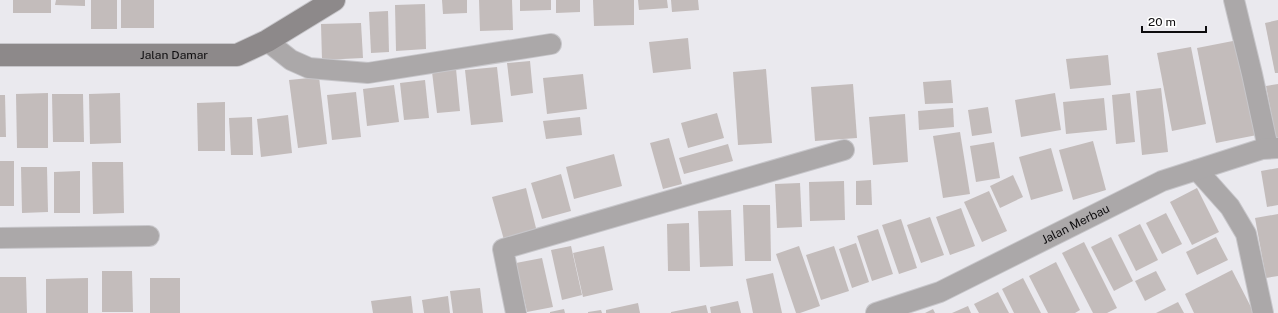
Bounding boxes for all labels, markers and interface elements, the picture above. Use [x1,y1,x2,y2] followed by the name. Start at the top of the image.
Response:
[1142,8,1206,34] scale bar
[1148,15,1176,29] text: 20 m
[140,48,208,62] street label: Jalan Damar
[1039,201,1112,247] street label: Jalan Merbau

